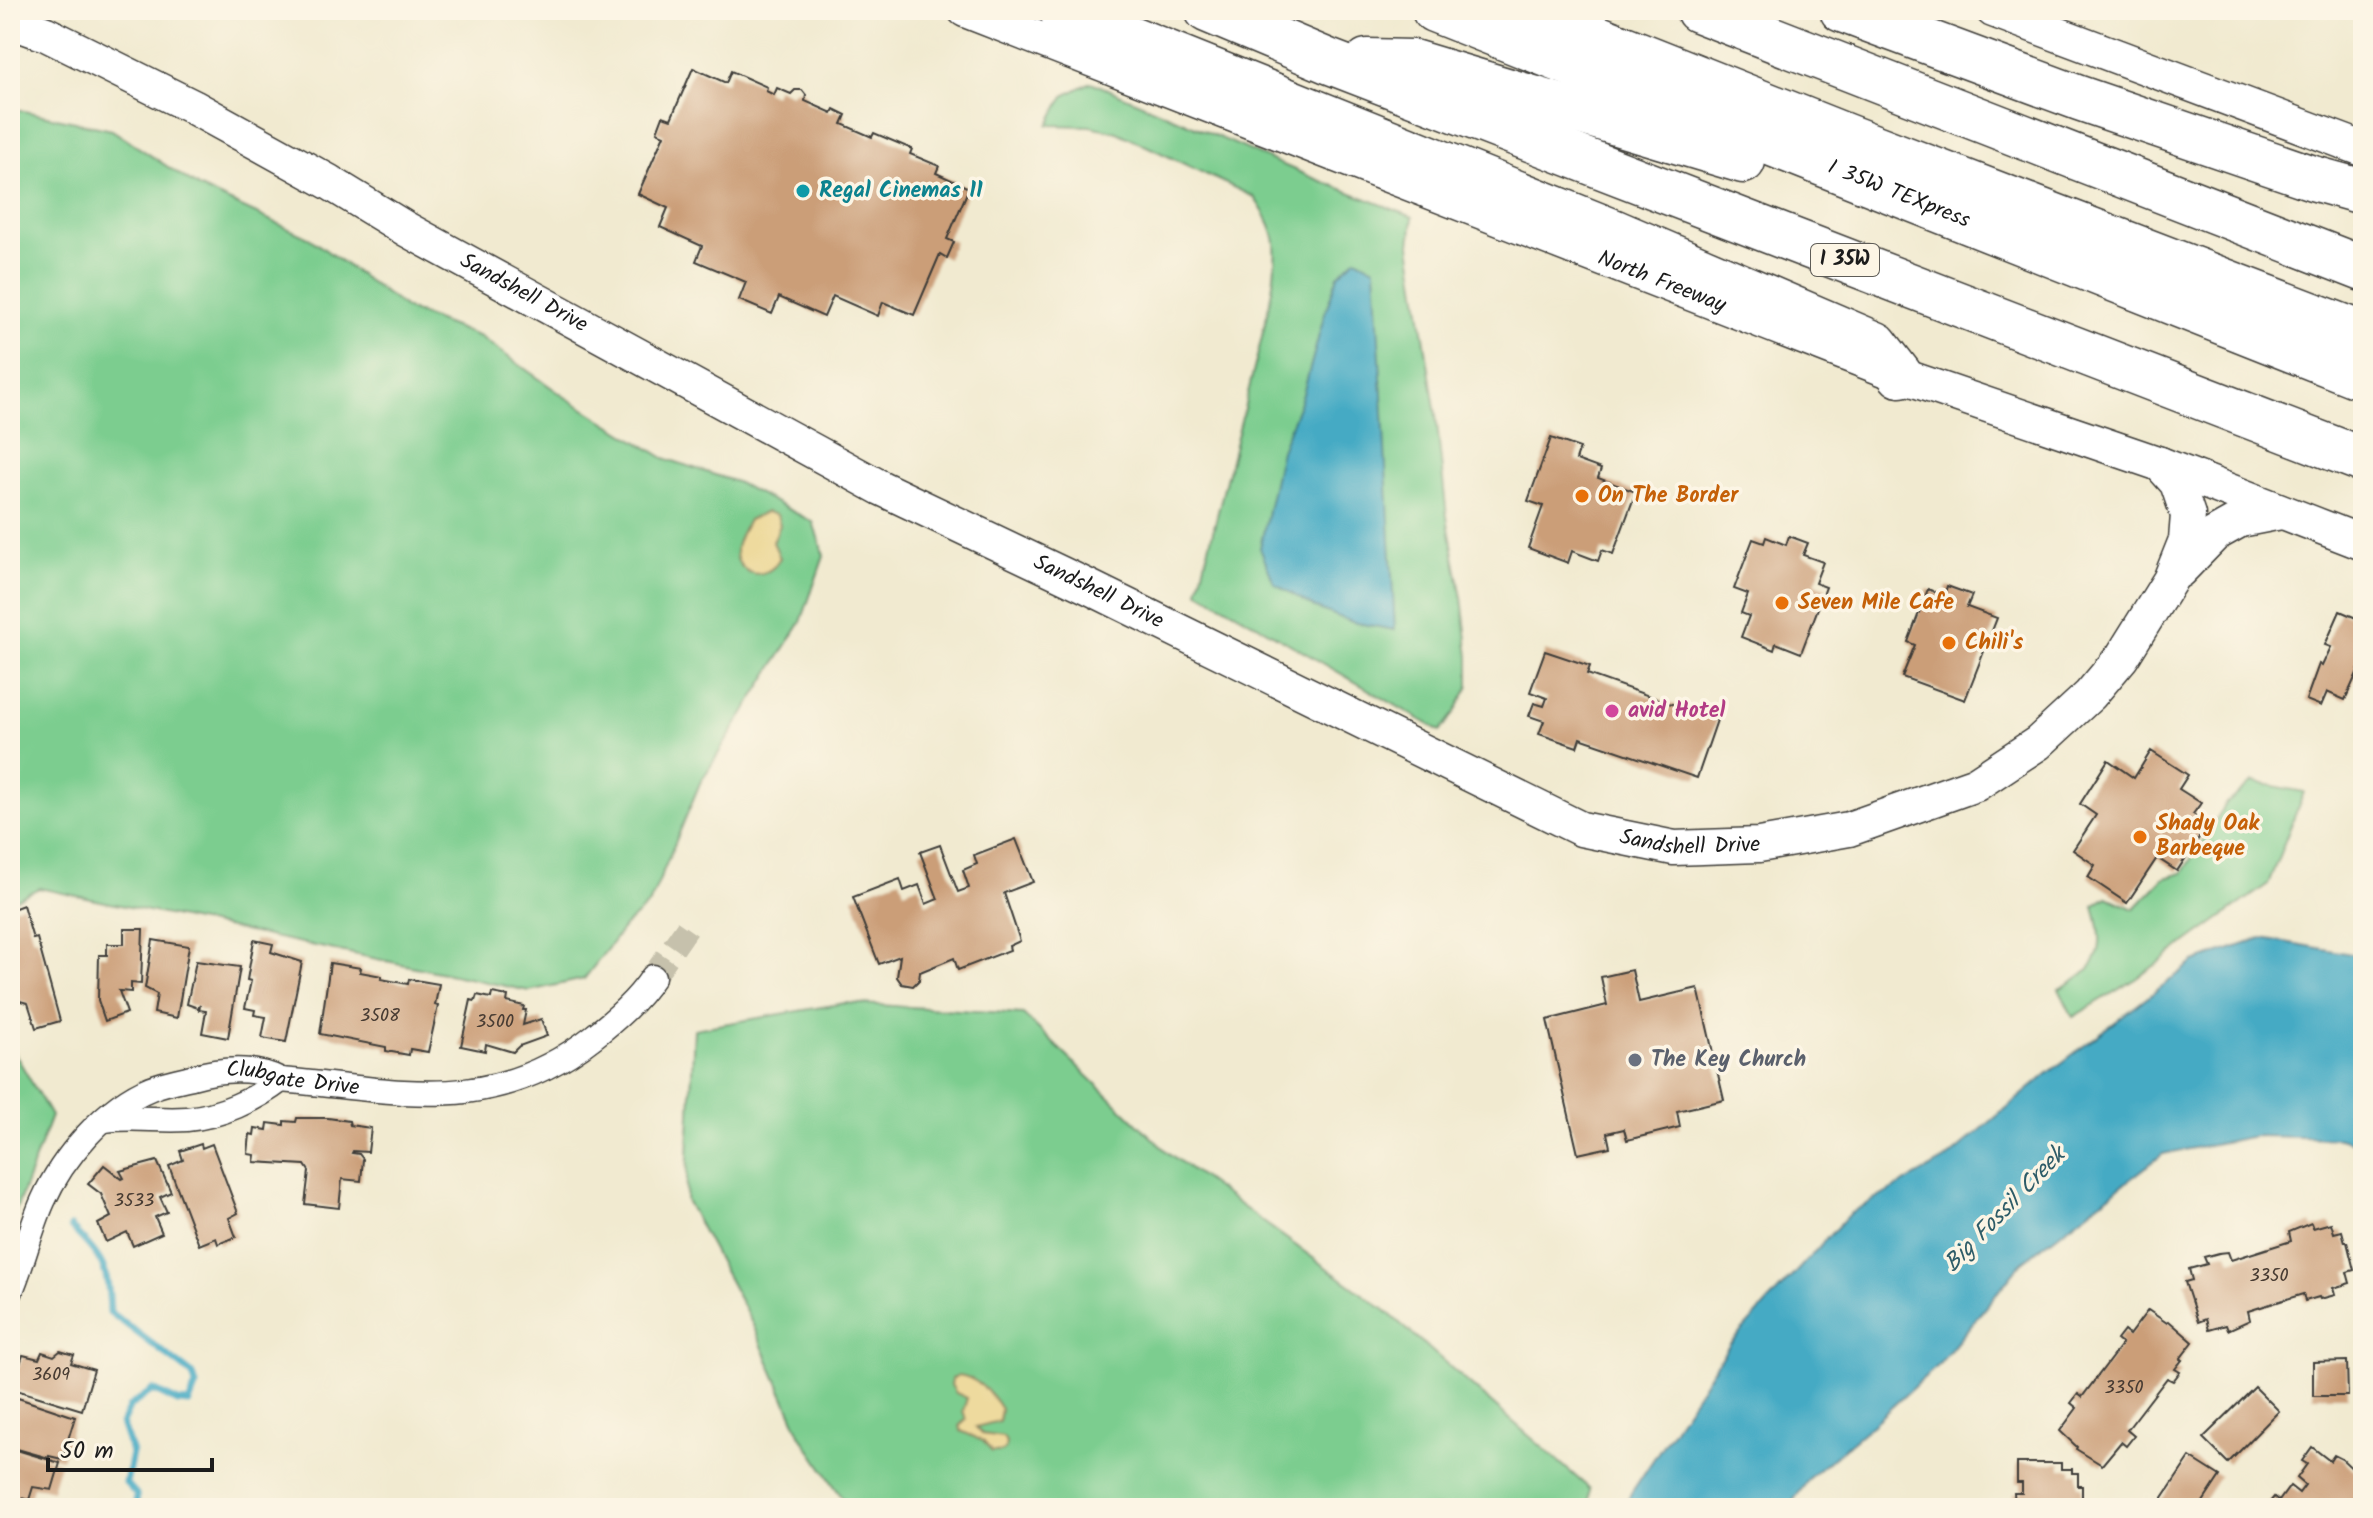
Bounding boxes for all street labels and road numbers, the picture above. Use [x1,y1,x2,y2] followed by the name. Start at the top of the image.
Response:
[1822,150,1976,238] street label: I 35W TEXpress
[1592,241,1732,323] street label: North Freeway
[453,244,594,342] street label: Sandshell Drive
[1811,244,1879,276] road number: I 35W
[1027,545,1170,639] street label: Sandshell Drive
[1616,820,1761,866] street label: Sandshell Drive
[226,1053,361,1106] street label: Clubgate Drive

